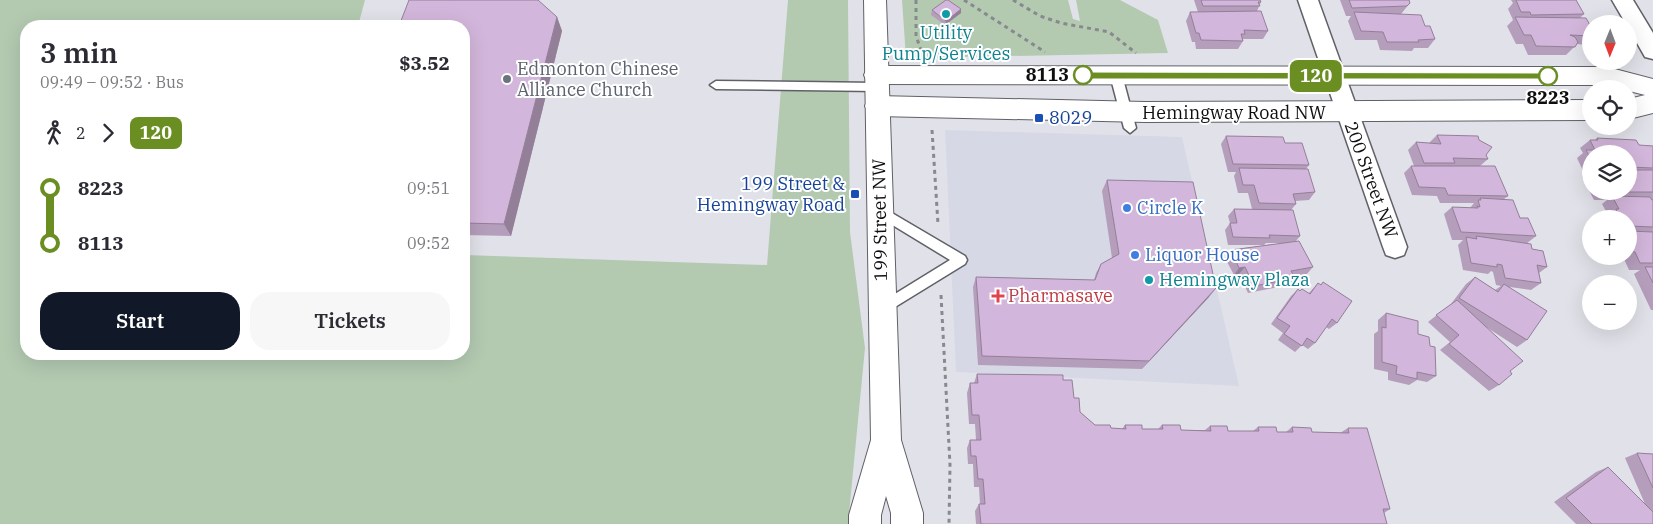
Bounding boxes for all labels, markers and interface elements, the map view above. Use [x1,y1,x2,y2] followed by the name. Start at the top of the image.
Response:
[940,8,952,20] marker: Utility Pump/Services
[1582,15,1638,70] north arrow
[1582,15,1637,330] map controls
[882,21,1010,65] place label: Utility Pump/Services
[40,34,118,71] text: 3 min
[399,51,450,75] text: $3.52
[517,57,678,101] place label: Edmonton Chinese Alliance Church
[1287,60,1345,92] line badge: 120
[1026,63,1069,86] place label: 8113
[1300,64,1332,87] text: 120
[1073,65,1093,85] marker: 8113
[1538,66,1558,86] marker: 8223
[40,72,184,92] text: 09:49 – 09:52 · Bus
[501,73,513,85] marker: Edmonton Chinese Alliance Church
[1582,80,1637,135] button: locate
[1526,86,1570,109] place label: 8223
[1142,101,1326,124] street label: Hemingway Road NW
[1049,106,1092,129] place label: 8029
[1033,112,1045,124] marker: 8029
[1340,118,1403,242] street label: 200 Street NW
[40,119,68,147] icon: walk
[94,119,122,147] icon: forward
[140,121,172,144] text: 120
[76,123,86,143] text: 2
[1582,145,1637,200] button: layers
[867,158,892,282] street label: 199 Street NW
[697,172,845,216] place label: 199 Street & Hemingway Road
[78,176,124,200] text: 8223
[407,178,450,198] text: 09:51
[849,188,861,200] marker: 199 Street & Hemingway Road
[1137,196,1204,219] place label: Circle K
[1121,202,1133,214] marker: Circle K
[1582,210,1637,265] button: +
[78,231,124,255] text: 8113
[407,233,450,253] text: 09:52
[1145,243,1259,266] place label: Liquor House
[1129,249,1141,261] marker: Liquor House
[1159,268,1310,291] place label: Hemingway Plaza
[1143,274,1155,286] marker: Hemingway Plaza
[1582,275,1637,330] button: −
[1008,284,1113,307] place label: Pharmasave
[992,290,1004,302] marker: Pharmasave
[40,292,240,350] button: Start
[250,292,450,350] button: Tickets

